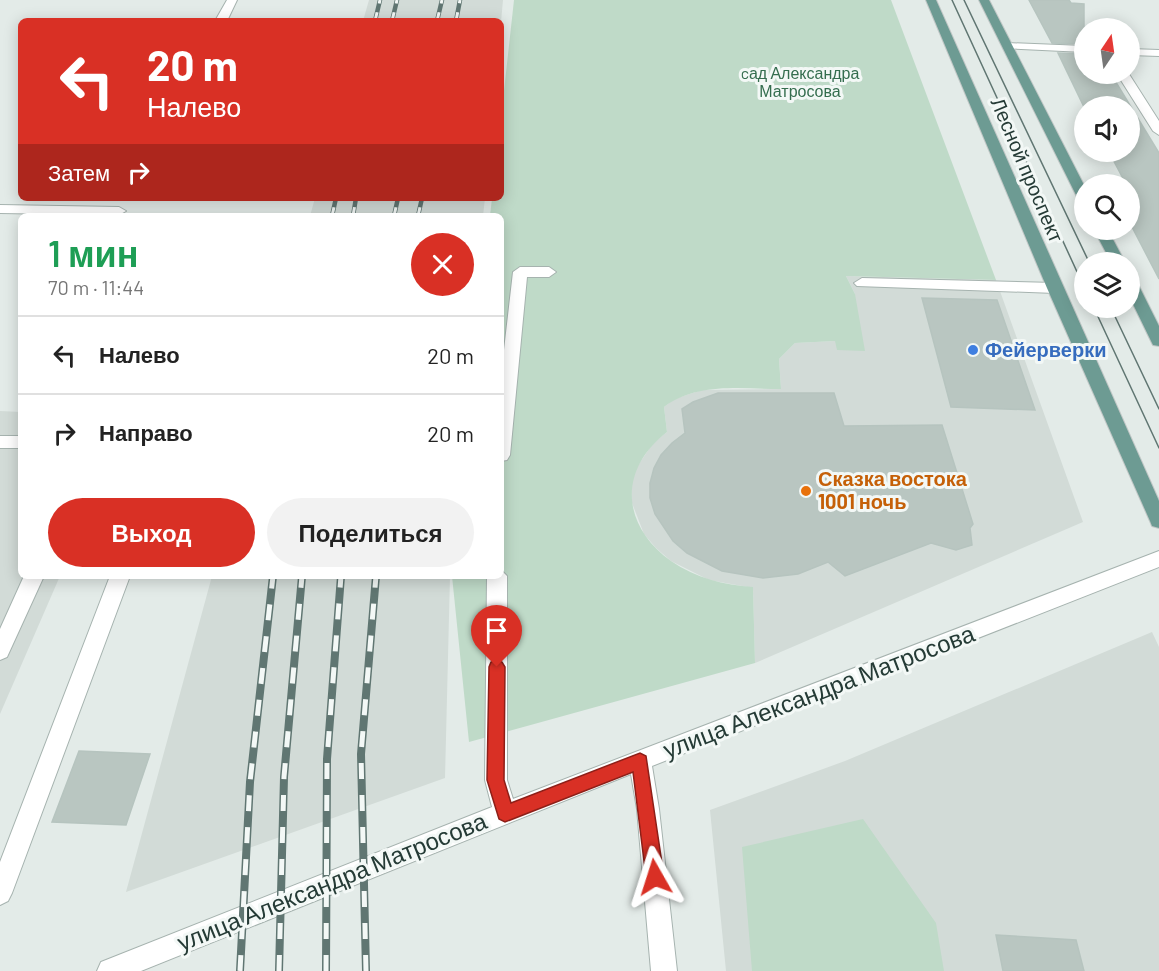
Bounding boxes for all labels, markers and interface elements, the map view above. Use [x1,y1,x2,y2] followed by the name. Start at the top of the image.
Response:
[1074,18,1140,84] north arrow
[1074,18,1140,318] map controls
[147,39,238,89] text: 20 m
[48,42,126,120] icon: left
[741,63,859,100] park label: cад Александра Матросова
[147,90,241,122] text: Налево
[987,94,1069,246] street label: Лесной проспект
[1074,96,1140,162] button: sound
[122,156,155,189] icon: right
[48,159,110,185] text: Затем
[1074,174,1140,240] button: search
[48,231,138,274] text: 1 мин
[411,233,474,296] button: close
[1074,252,1140,318] button: layers
[48,275,144,299] text: 70 m · 11:44
[985,337,1107,361] place label: Фейерверки
[48,339,81,372] icon: left
[99,341,180,367] text: Налево
[427,342,474,368] text: 20 m
[966,343,980,357] marker: Фейерверки
[48,417,81,450] icon: right
[99,419,193,445] text: Направо
[427,420,474,446] text: 20 m
[818,466,968,513] place label: Сказка востока 1001 ночь
[799,484,813,498] marker: Сказка востока 1001 ночь
[48,498,255,567] button: Выход
[267,498,474,567] button: Поделиться
[471,605,522,667] pin
[480,614,513,647] icon: arrive
[659,617,979,763] street label: улица Александра Матросова
[172,805,491,956] street label: улица Александра Матросова
[623,845,687,909] position arrow

